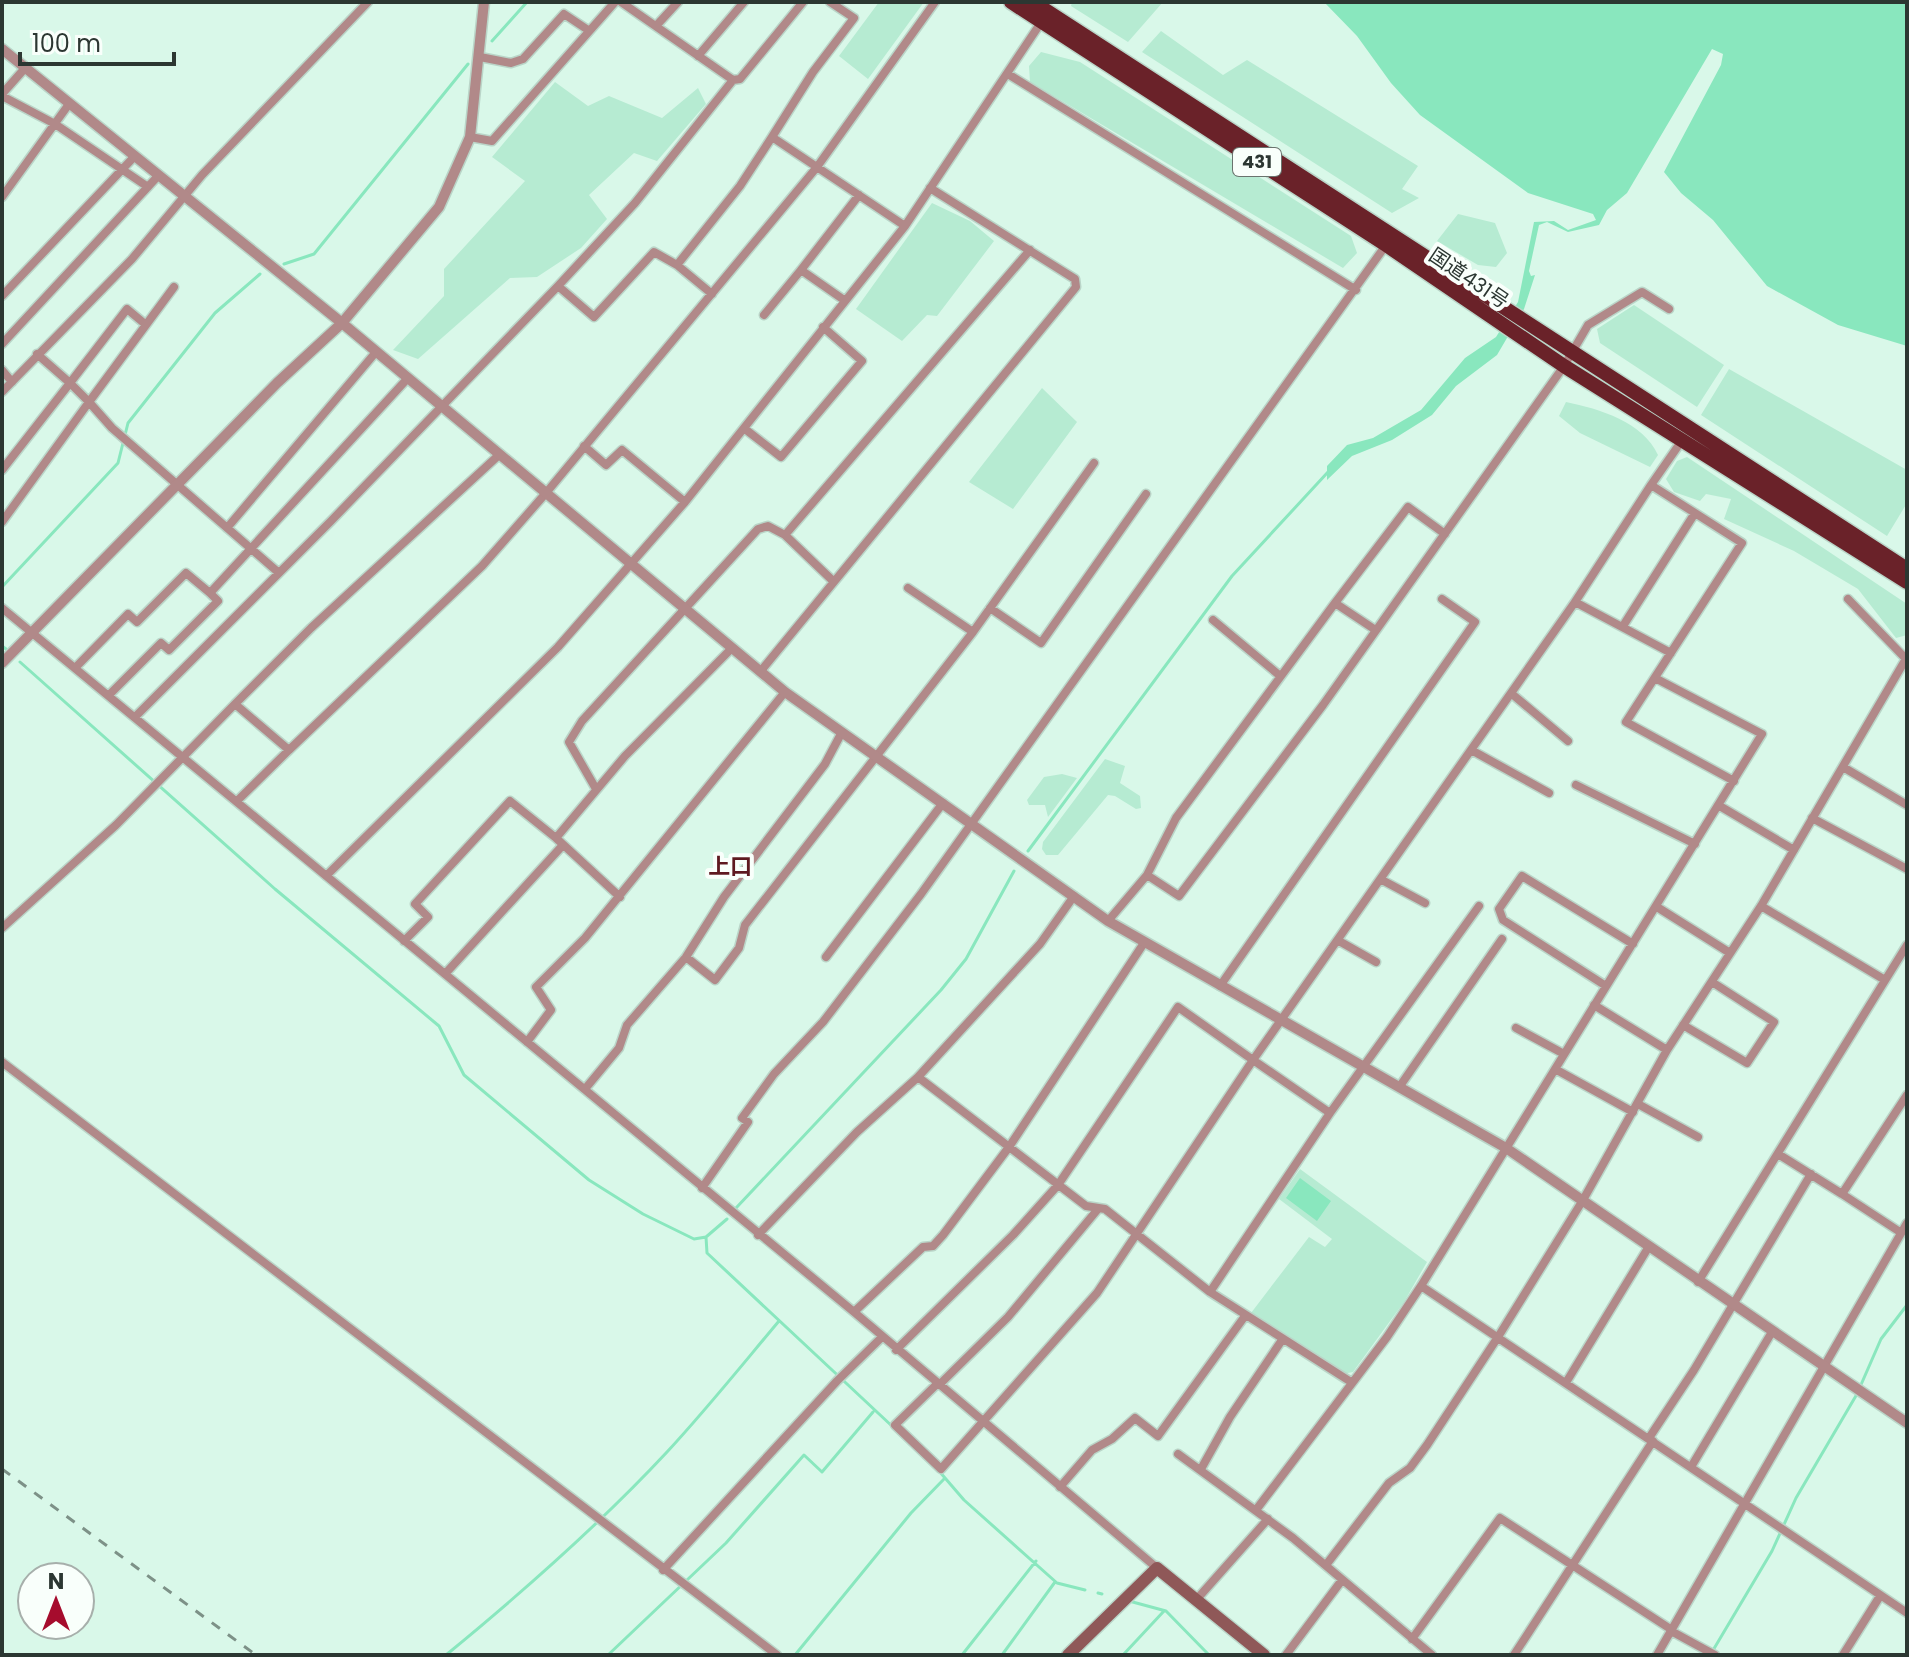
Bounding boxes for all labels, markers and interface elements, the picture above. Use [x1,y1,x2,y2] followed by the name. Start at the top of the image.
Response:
[20,16,174,66] scale bar
[32,27,101,60] text: 100 m
[1233,148,1281,176] road number: 431
[1424,241,1514,315] street label: 国道431号
[708,851,752,882] district label: 上口
[16,1561,96,1641] north arrow
[48,1566,64,1597] text: N

